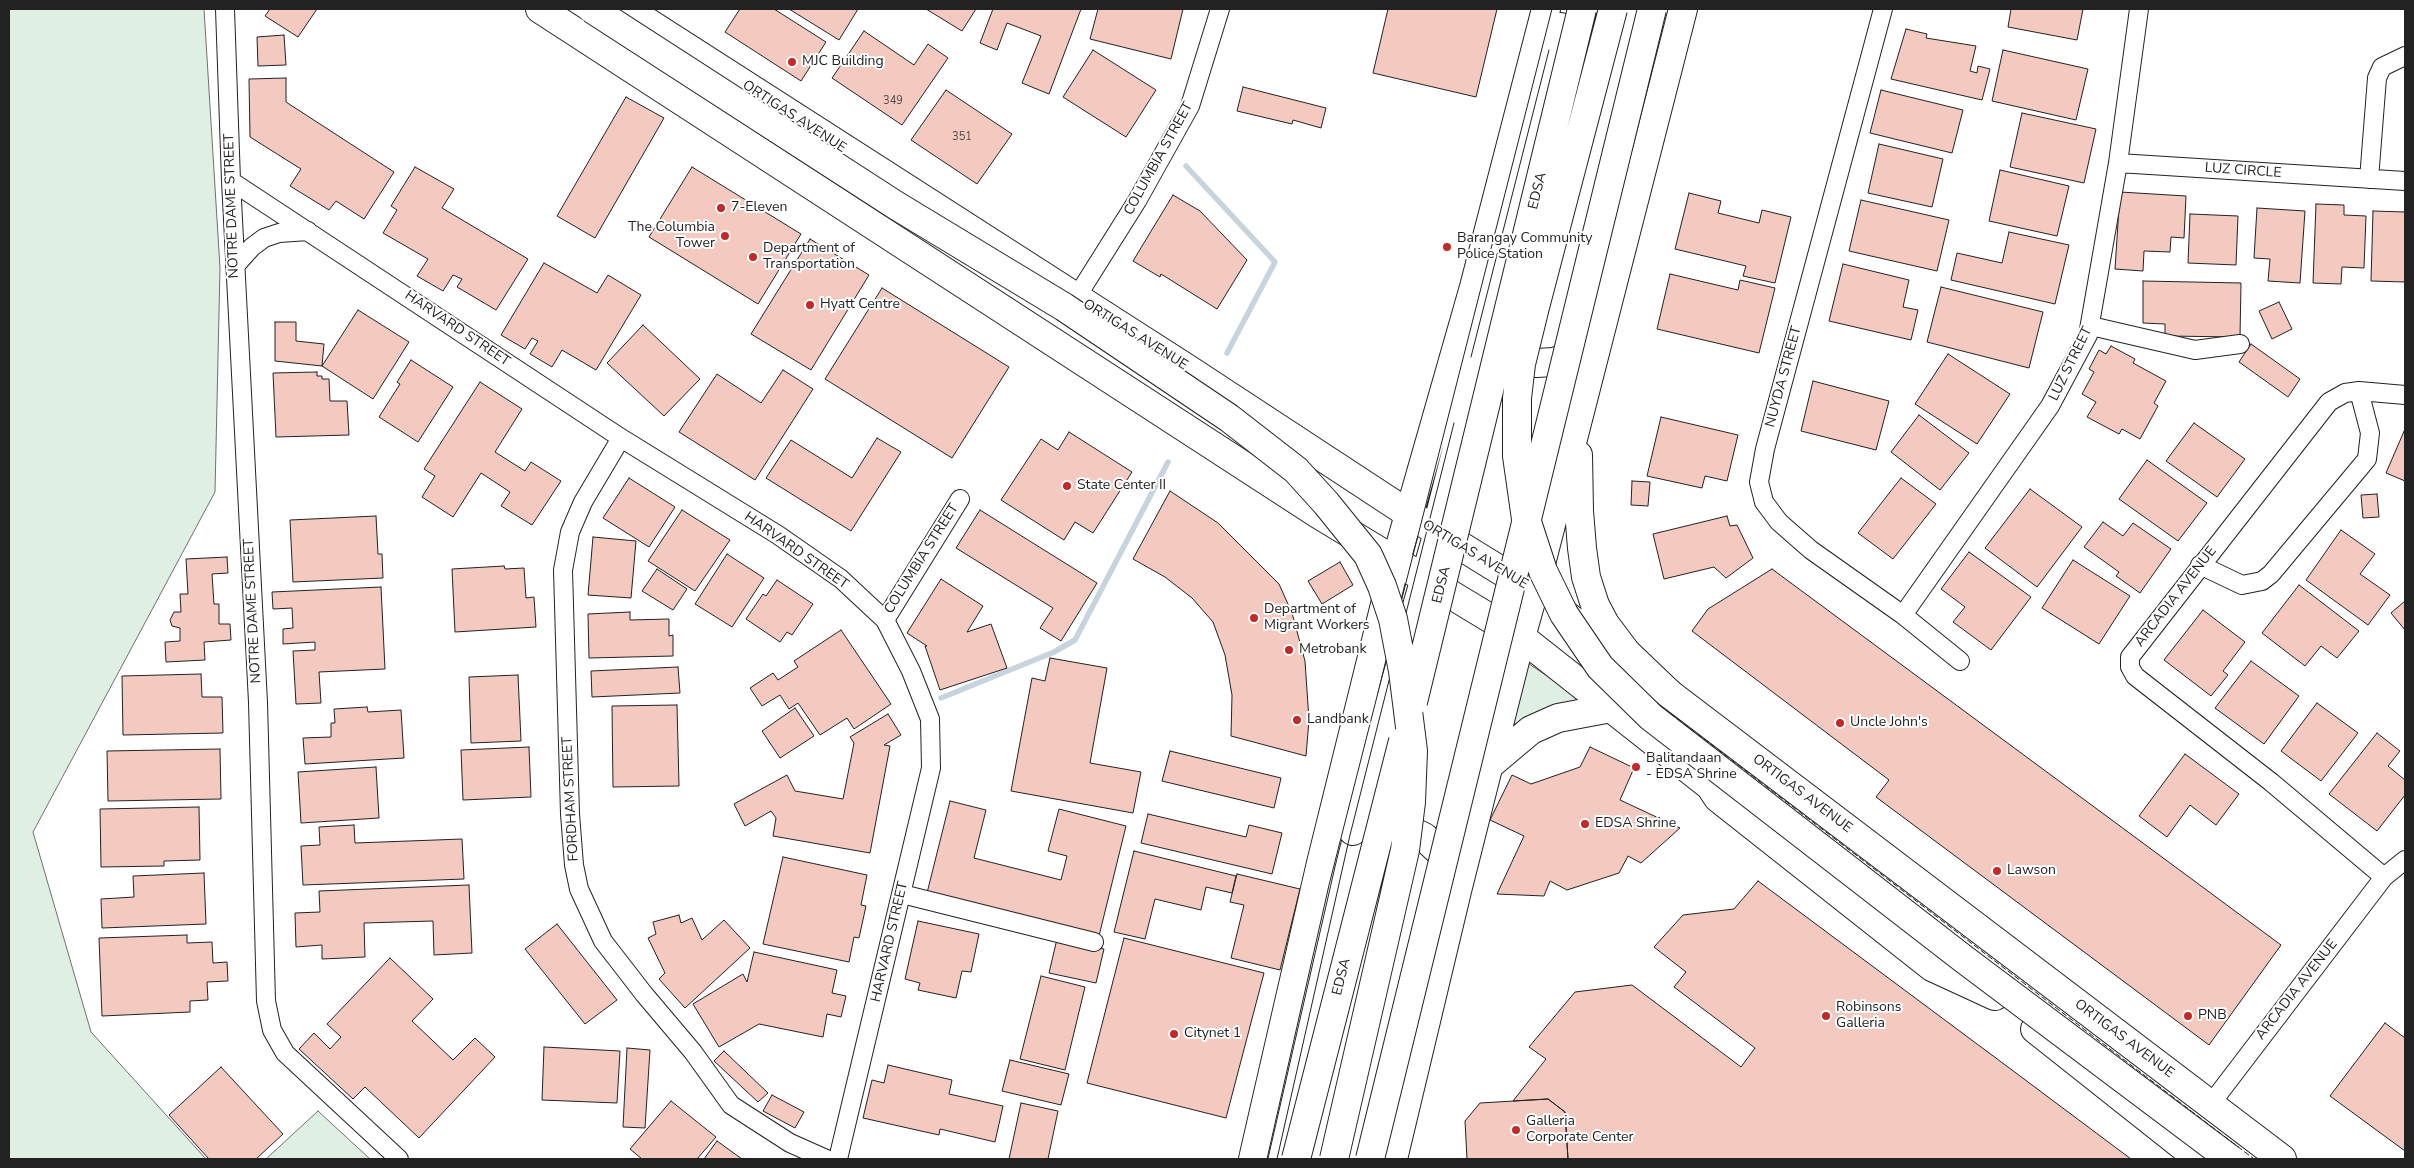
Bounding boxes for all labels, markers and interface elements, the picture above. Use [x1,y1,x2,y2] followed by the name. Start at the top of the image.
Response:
[802,54,884,70] place label: MJC Building
[786,56,798,68] marker: MJC Building
[739,77,849,157] street label: ORTIGAS AVENUE
[883,94,903,108] house number: 349
[1121,99,1197,219] street label: COLUMBIA STREET
[952,130,972,144] house number: 351
[221,133,243,279] street label: NOTRE DAME STREET
[2204,160,2282,182] street label: LUZ CIRCLE
[1525,171,1551,211] street label: EDSA
[731,200,787,216] place label: 7-Eleven
[715,202,727,214] marker: 7-Eleven
[628,220,715,252] place label: The Columbia Tower
[719,230,731,242] marker: The Columbia Tower
[1457,231,1592,264] place label: Barangay Community Police Station
[763,241,855,274] place label: Department of Transportation
[1441,241,1453,253] marker: Barangay Community Police Station
[747,251,759,263] marker: Department of Transportation
[401,288,513,370] street label: HARVARD STREET
[1080,296,1190,374] street label: ORTIGAS AVENUE
[820,297,900,313] place label: Hyatt Centre
[804,299,816,311] marker: Hyatt Centre
[2046,324,2096,404] street label: LUZ STREET
[1762,325,1806,429] street label: NUYDA STREET
[1077,478,1166,494] place label: State Center II
[1061,480,1073,492] marker: State Center II
[881,501,963,617] street label: COLUMBIA STREET
[741,509,851,593] street label: HARVARD STREET
[1419,517,1531,593] street label: ORTIGAS AVENUE
[241,538,265,684] street label: NOTRE DAME STREET
[2132,544,2220,650] street label: ARCADIA AVENUE
[1429,565,1455,605] street label: EDSA
[1264,602,1370,634] place label: Department of Migrant Workers
[1248,612,1260,624] marker: Department of Migrant Workers
[1299,642,1367,658] place label: Metrobank
[1283,644,1295,656] marker: Metrobank
[1307,712,1369,728] place label: Landbank
[1291,714,1303,726] marker: Landbank
[1850,715,1928,731] place label: Uncle John's
[1834,717,1846,729] marker: Uncle John's
[559,736,583,862] street label: FORDHAM STREET
[1646,751,1737,784] place label: Balitandaan - EDSA Shrine
[1749,751,1855,837] street label: ORTIGAS AVENUE
[1630,761,1642,773] marker: Balitandaan - EDSA Shrine
[1595,816,1676,832] place label: EDSA Shrine
[1579,818,1591,830] marker: EDSA Shrine
[2007,863,2056,879] place label: Lawson
[1991,865,2003,877] marker: Lawson
[868,880,912,1004] street label: HARVARD STREET
[2253,937,2341,1043] street label: ARCADIA AVENUE
[1329,957,1355,997] street label: EDSA
[2071,996,2177,1082] street label: ORTIGAS AVENUE
[1836,1000,1902,1032] place label: Robinsons Galleria
[2198,1008,2227,1024] place label: PNB
[1820,1010,1832,1022] marker: Robinsons Galleria
[2182,1010,2194,1022] marker: PNB
[1184,1026,1241,1042] place label: Citynet 1
[1168,1028,1180,1040] marker: Citynet 1
[1526,1114,1634,1146] place label: Galleria Corporate Center
[1510,1124,1522,1136] marker: Galleria Corporate Center

